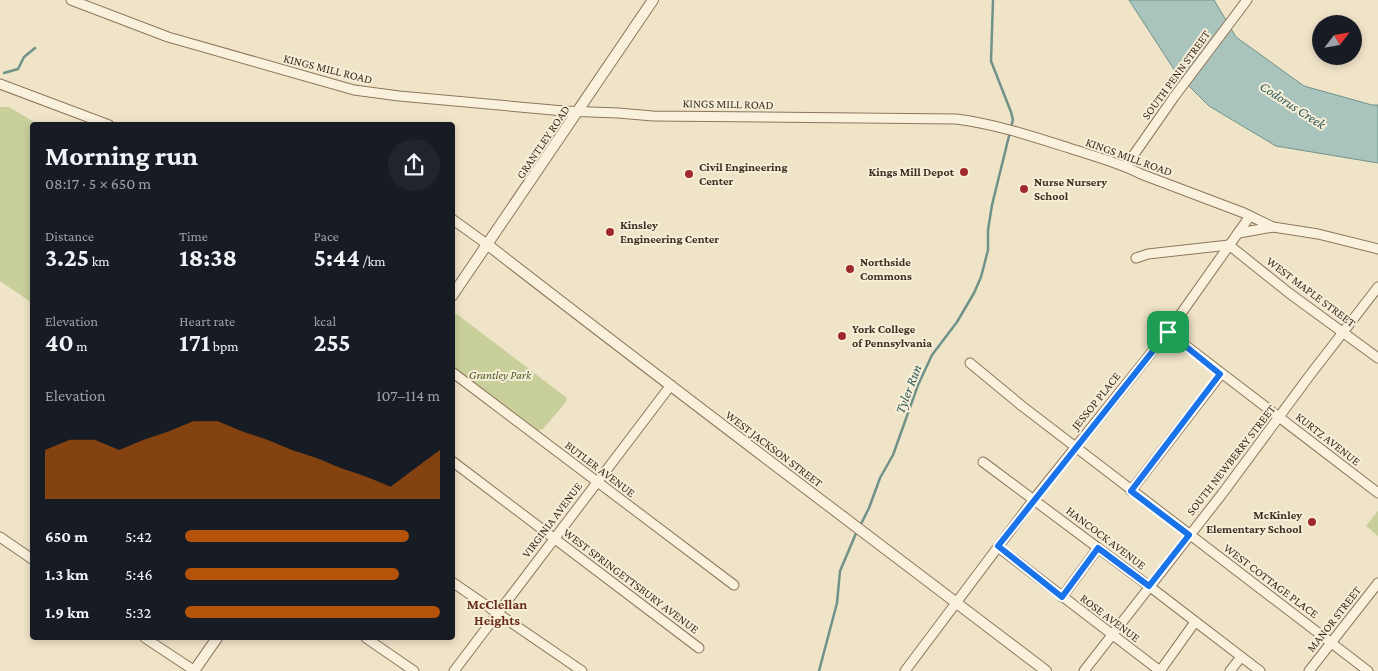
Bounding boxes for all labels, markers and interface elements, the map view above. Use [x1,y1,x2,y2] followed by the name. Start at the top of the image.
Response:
[1312,15,1362,65] north arrow
[1312,15,1362,65] map controls
[1139,27,1213,122] street label: SOUTH PENN STREET
[282,51,374,87] street label: KINGS MILL ROAD
[1257,78,1330,133] water label: Codorus Creek
[682,96,774,112] street label: KINGS MILL ROAD
[513,103,573,181] street label: GRANTLEY ROAD
[1084,135,1174,179] street label: KINGS MILL ROAD
[388,139,440,191] button: share
[45,140,198,171] text: Morning run
[699,160,788,188] place label: Civil Engineering Center
[869,165,955,179] place label: Kings Mill Depot
[958,166,970,178] marker: Kings Mill Depot
[683,168,695,180] marker: Civil Engineering Center
[45,175,151,192] text: 08:17 · 5 × 650 m
[1034,175,1107,203] place label: Nurse Nursery School
[1018,183,1030,195] marker: Nurse Nursery School
[620,218,719,246] place label: Kinsley Engineering Center
[604,226,616,238] marker: Kinsley Engineering Center
[45,228,94,244] text: Distance
[179,228,208,244] text: Time
[314,228,339,244] text: Pace
[45,244,89,271] text: 3.25
[179,244,237,271] text: 18:38
[314,244,360,271] text: 5:44
[89,253,110,269] text: km
[360,253,385,269] text: /km
[1264,254,1359,330] street label: WEST MAPLE STREET
[860,255,912,283] place label: Northside Commons
[844,263,856,275] marker: Northside Commons
[1147,311,1189,353] pin
[45,313,98,329] text: Elevation
[179,313,235,329] text: Heart rate
[314,313,336,329] text: kcal
[1154,318,1182,346] icon: arrive
[852,322,932,350] place label: York College of Pennsylvania
[45,329,74,356] text: 40
[179,329,210,356] text: 171
[314,329,351,356] text: 255
[836,330,848,342] marker: York College of Pennsylvania
[74,338,88,354] text: m
[210,338,239,354] text: bpm
[891,362,925,416] water label: Tyler Run
[469,368,532,382] park label: Grantley Park
[1068,369,1124,433] street label: JESSOP PLACE
[45,387,106,404] text: Elevation
[376,387,440,404] text: 107–114 m
[1184,402,1279,518] street label: SOUTH NEWBERRY STREET
[723,408,826,490] street label: WEST JACKSON STREET
[1293,409,1363,469] street label: KURTZ AVENUE
[562,438,638,500] street label: BUTLER AVENUE
[519,479,585,561] street label: VIRGINIA AVENUE
[1063,504,1149,573] street label: HANCOCK AVENUE
[1206,508,1303,536] place label: McKinley Elementary School
[1306,516,1318,528] marker: McKinley Elementary School
[561,525,702,637] street label: WEST SPRINGETTSBURY AVENUE
[45,528,88,545] text: 650 m
[125,528,152,545] text: 5:42
[1221,541,1322,621] street label: WEST COTTAGE PLACE
[45,566,89,583] text: 1.3 km
[125,566,153,583] text: 5:46
[1304,583,1364,655] street label: MANOR STREET
[1077,591,1143,645] street label: ROSE AVENUE
[467,596,527,628] district label: McClellan Heights
[45,604,89,621] text: 1.9 km
[125,604,151,621] text: 5:32

